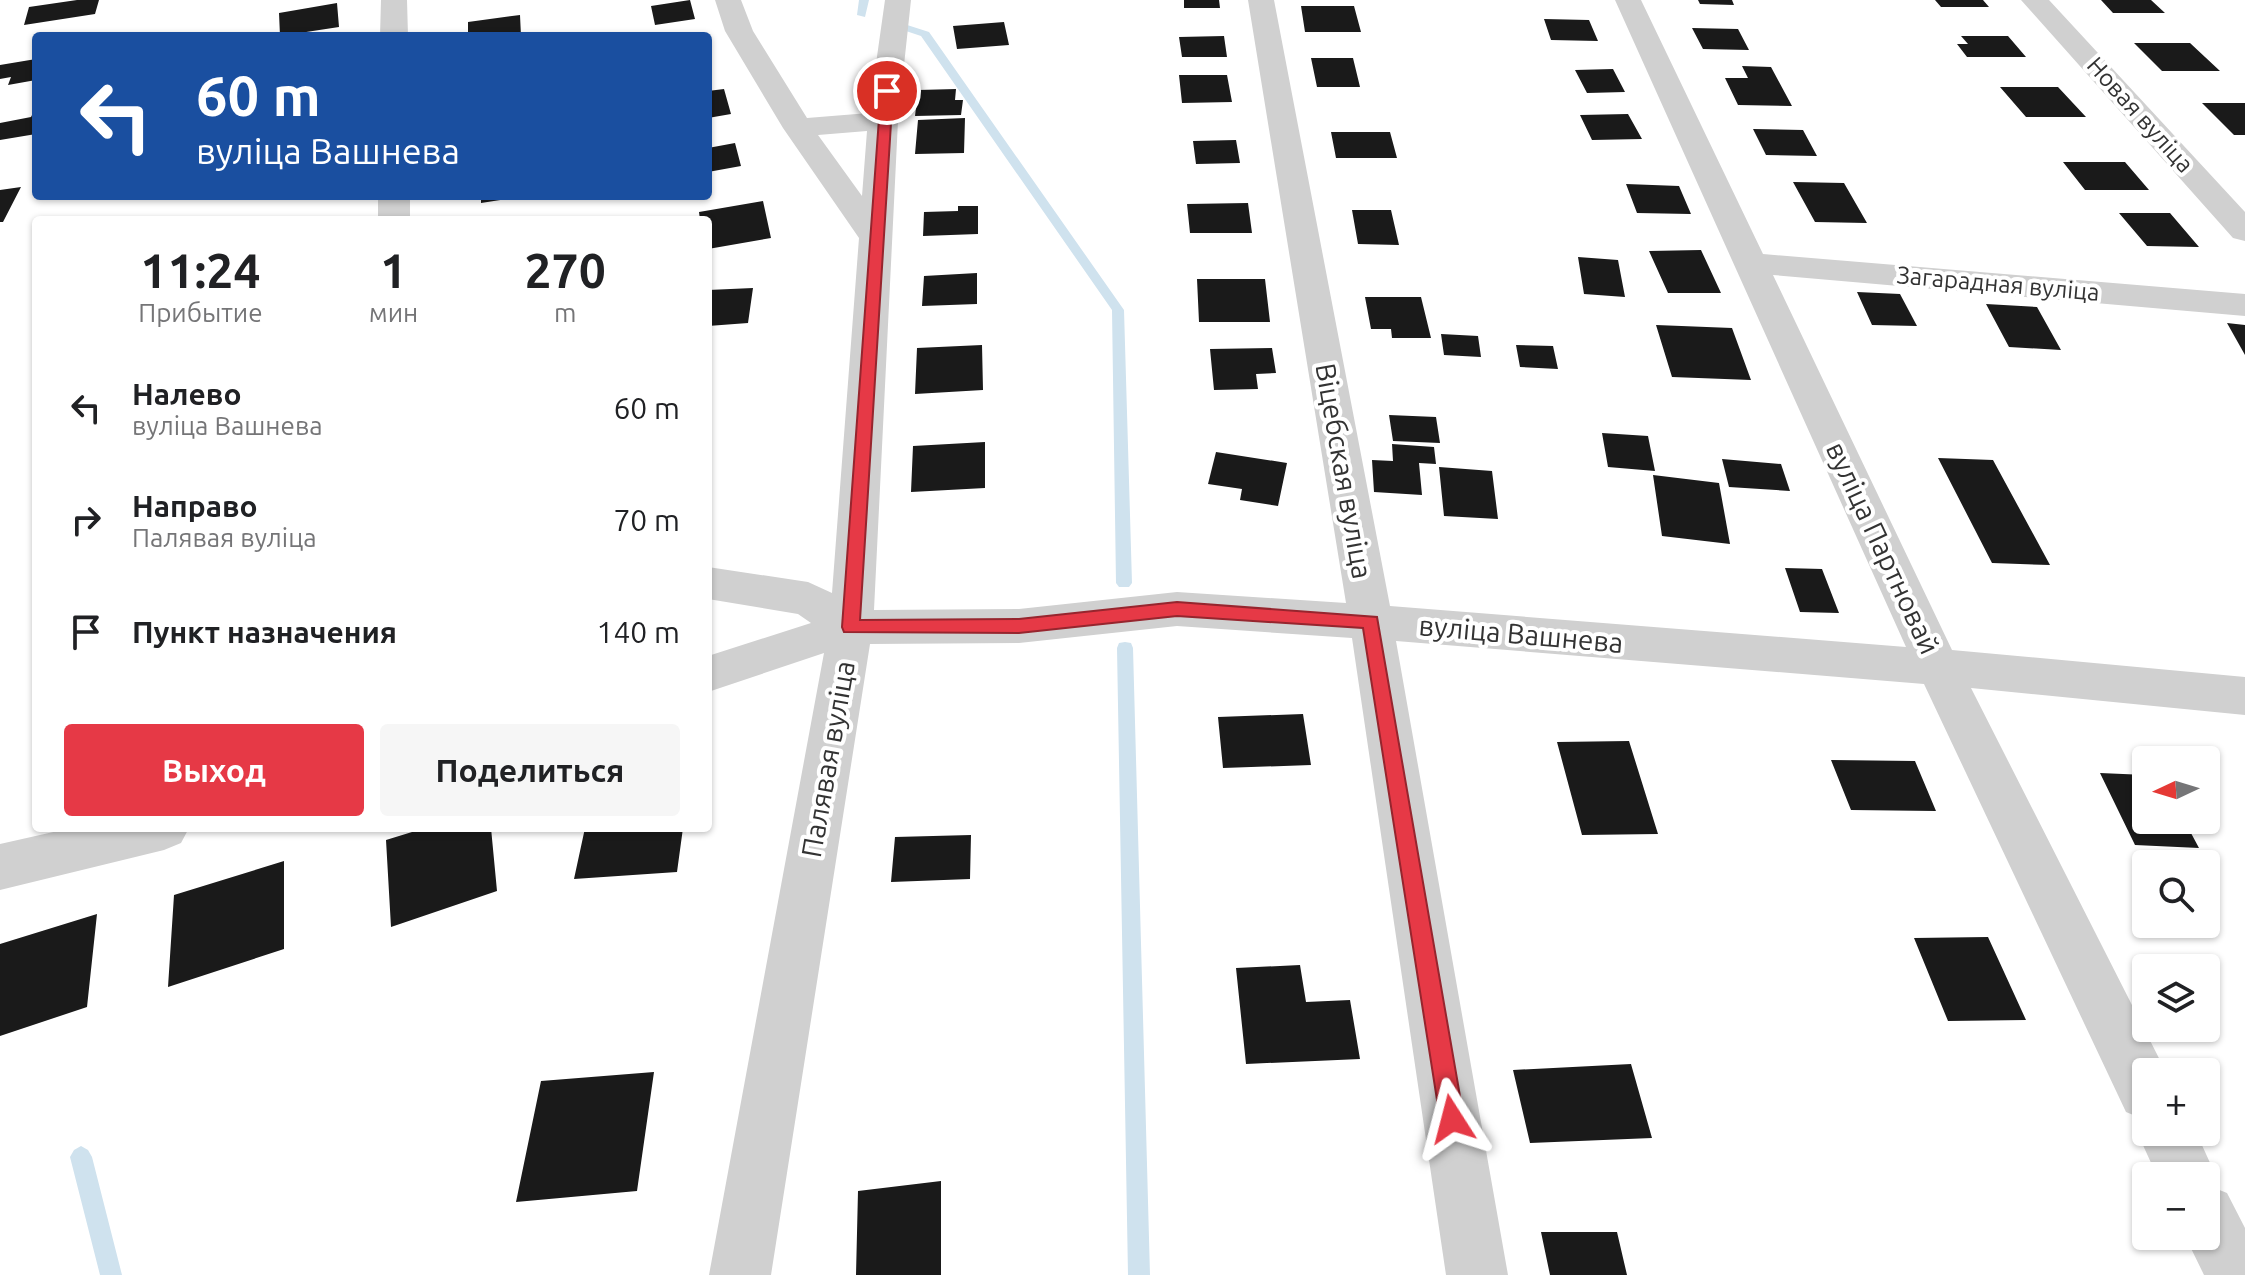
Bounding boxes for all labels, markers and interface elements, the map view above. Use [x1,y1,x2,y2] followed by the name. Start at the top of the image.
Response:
[2082,52,2199,178] street label: Новая вуліца
[853,57,921,125] pin
[64,64,168,168] icon: left
[196,64,321,127] text: 60 m
[865,69,909,113] icon: arrive
[196,130,460,171] text: вуліца Вашнева
[140,243,260,297] text: 11:24
[380,243,407,297] text: 1
[525,243,606,297] text: 270
[1895,261,2101,306] street label: Загарадная вуліца
[138,298,263,327] text: Прибытие
[369,298,418,327] text: мин
[554,298,576,327] text: m
[1310,361,1379,581] street label: Віцебская вуліца
[132,377,242,411] text: Налево
[64,386,108,430] icon: left
[613,391,680,425] text: 60 m
[132,411,323,440] text: вуліца Вашнева
[1821,437,1946,659] street label: вуліца Партновай
[132,489,258,523] text: Направо
[64,498,108,542] icon: right
[613,503,680,537] text: 70 m
[132,523,317,552] text: Палявая вуліца
[1417,609,1625,658] street label: вуліца Вашнева
[64,610,108,654] icon: arrive
[132,615,397,649] text: Пункт назначения
[596,615,680,649] text: 140 m
[795,658,860,860] street label: Палявая вуліца
[64,724,364,816] button: Выход
[380,724,680,816] button: Поделиться
[2132,746,2220,834] north arrow
[2132,746,2220,1250] map controls
[2132,850,2220,938] button: search
[2132,954,2220,1042] button: layers
[2132,1058,2220,1146] button: +
[1410,1077,1494,1161] position arrow
[2132,1162,2220,1250] button: −

